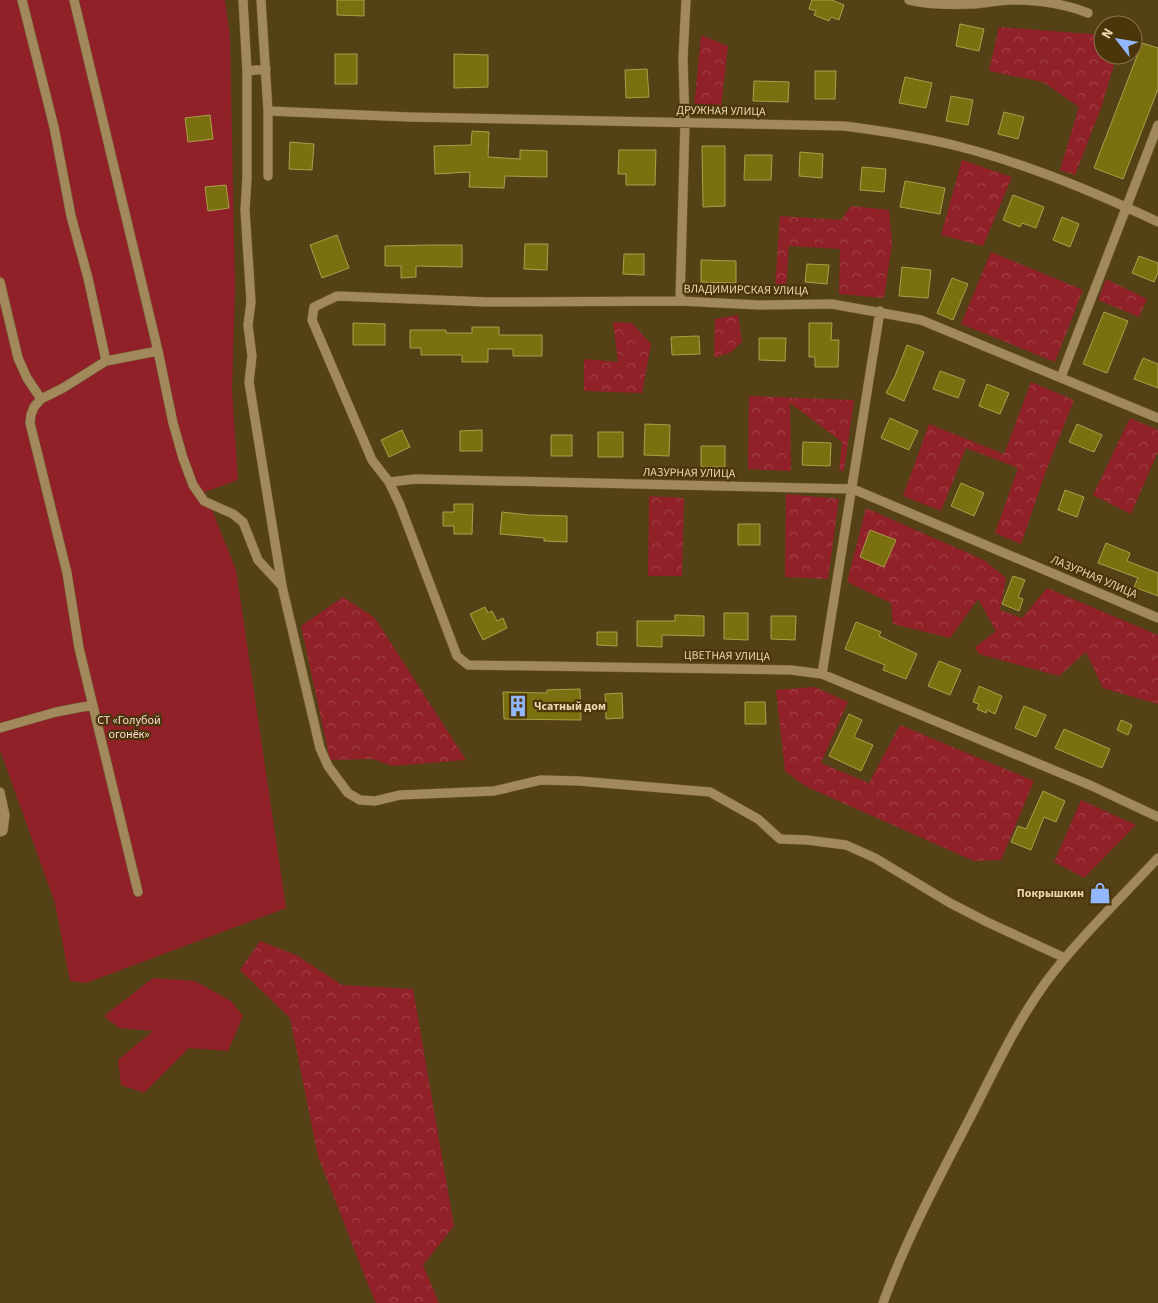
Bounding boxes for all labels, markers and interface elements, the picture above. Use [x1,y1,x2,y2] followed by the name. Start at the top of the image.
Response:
[1093,15,1143,65] north arrow
[1097,25,1119,43] text: N
[676,102,766,120] street label: ДРУЖНАЯ УЛИЦА
[683,280,809,300] street label: ВЛАДИМИРСКАЯ УЛИЦА
[643,464,736,482] street label: ЛАЗУРНАЯ УЛИЦА
[1048,551,1140,603] street label: ЛАЗУРНАЯ УЛИЦА
[684,647,771,665] street label: ЦВЕТНАЯ УЛИЦА
[505,693,531,719] building icon: Чсатный дом
[534,698,606,715] place label: Чсатный дом
[97,712,161,743] park label: СТ «Голубой огонёк»
[1087,880,1113,906] shop icon: Покрышкин
[1017,885,1084,902] place label: Покрышкин

